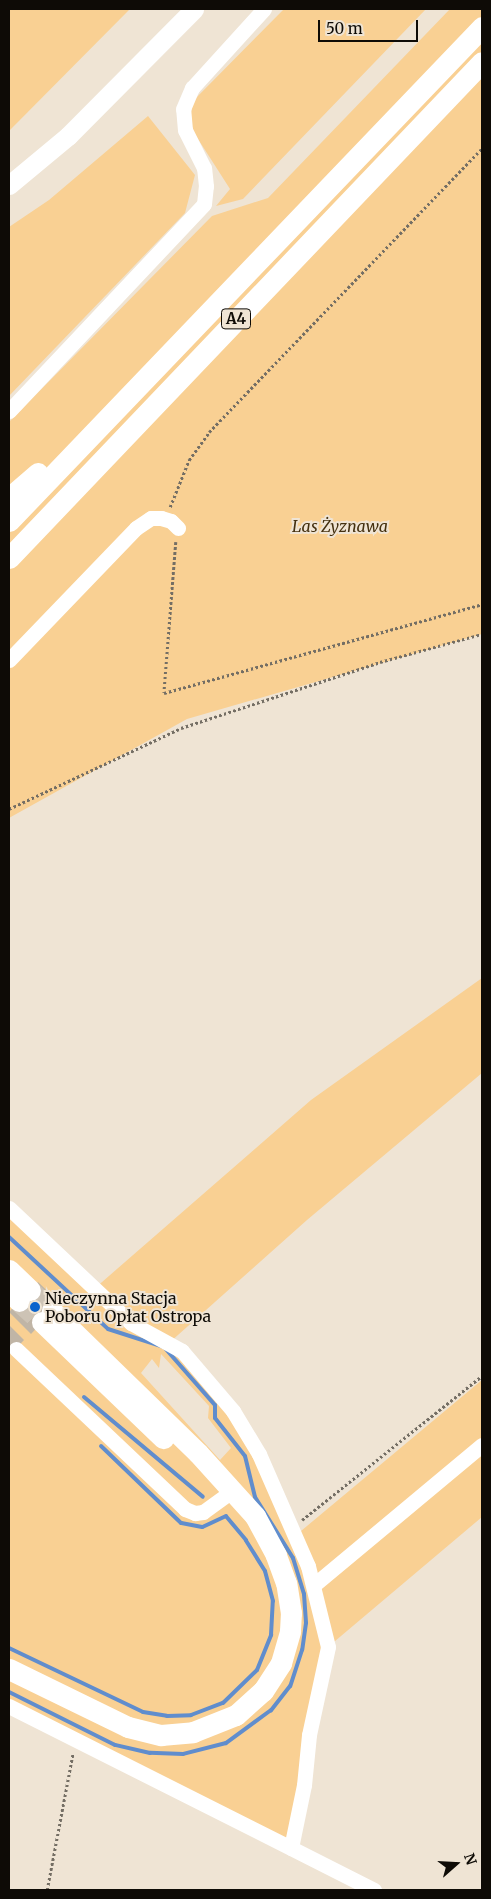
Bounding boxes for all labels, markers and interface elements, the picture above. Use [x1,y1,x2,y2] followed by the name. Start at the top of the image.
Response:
[321,10,421,42] scale bar
[326,19,363,38] text: 50 m
[221,306,251,332] road number: A4
[292,516,388,536] park label: Las Żyznawa
[45,1288,211,1326] place label: Nieczynna Stacja Poboru Opłat Ostropa
[29,1301,41,1313] marker: Nieczynna Stacja Poboru Opłat Ostropa
[431,1839,481,1889] north arrow
[460,1851,480,1867] text: N

